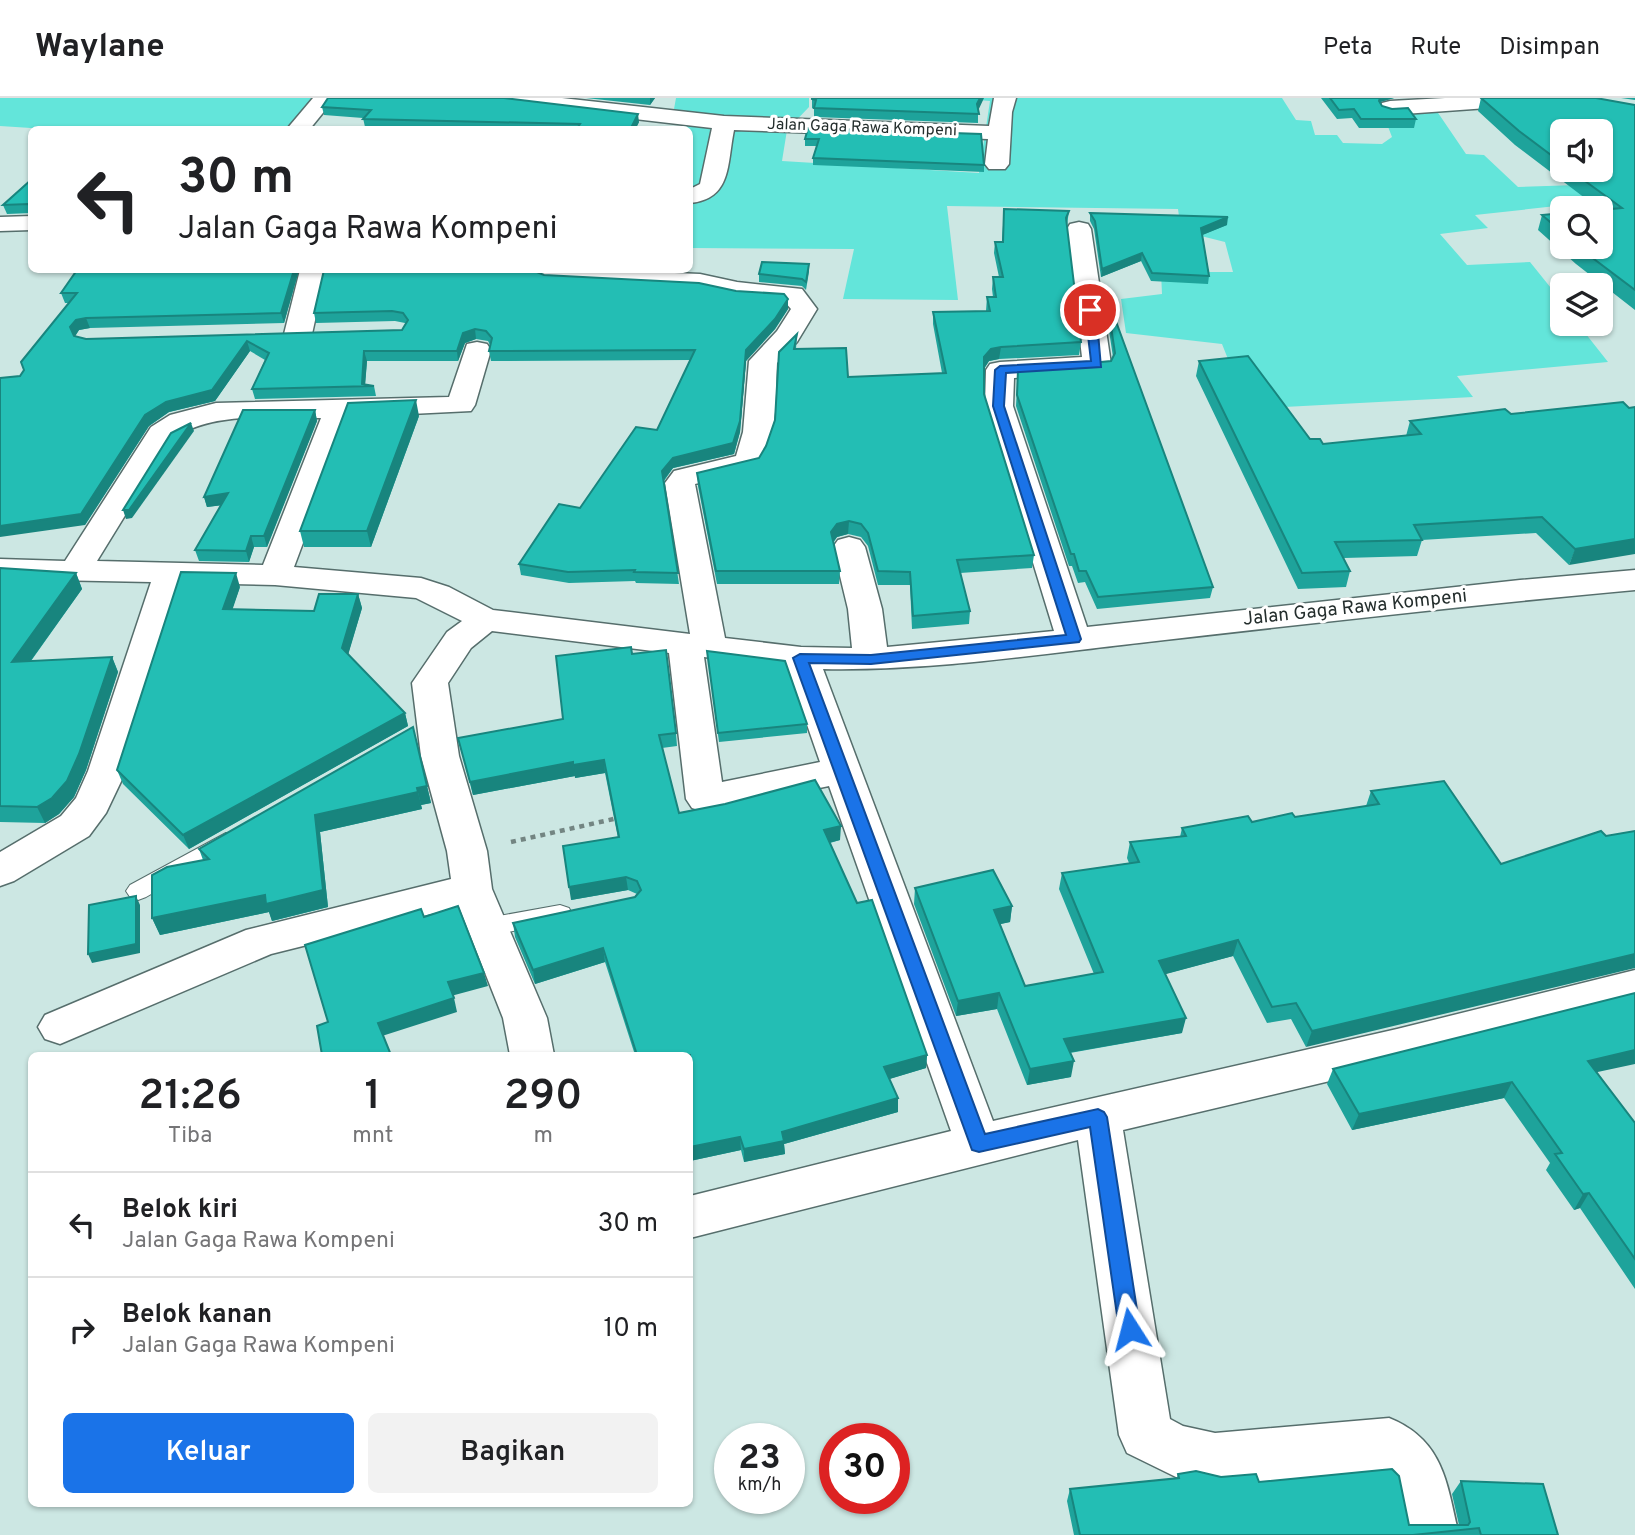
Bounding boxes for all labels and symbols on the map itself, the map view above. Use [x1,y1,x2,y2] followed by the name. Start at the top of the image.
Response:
[767,115,957,141] street label: Jalan Gaga Rawa Kompeni
[1060,280,1120,340] pin
[1242,584,1468,632] street label: Jalan Gaga Rawa Kompeni
[1093,1292,1167,1366] position arrow
[819,1423,910,1514] speed limit sign: 30

